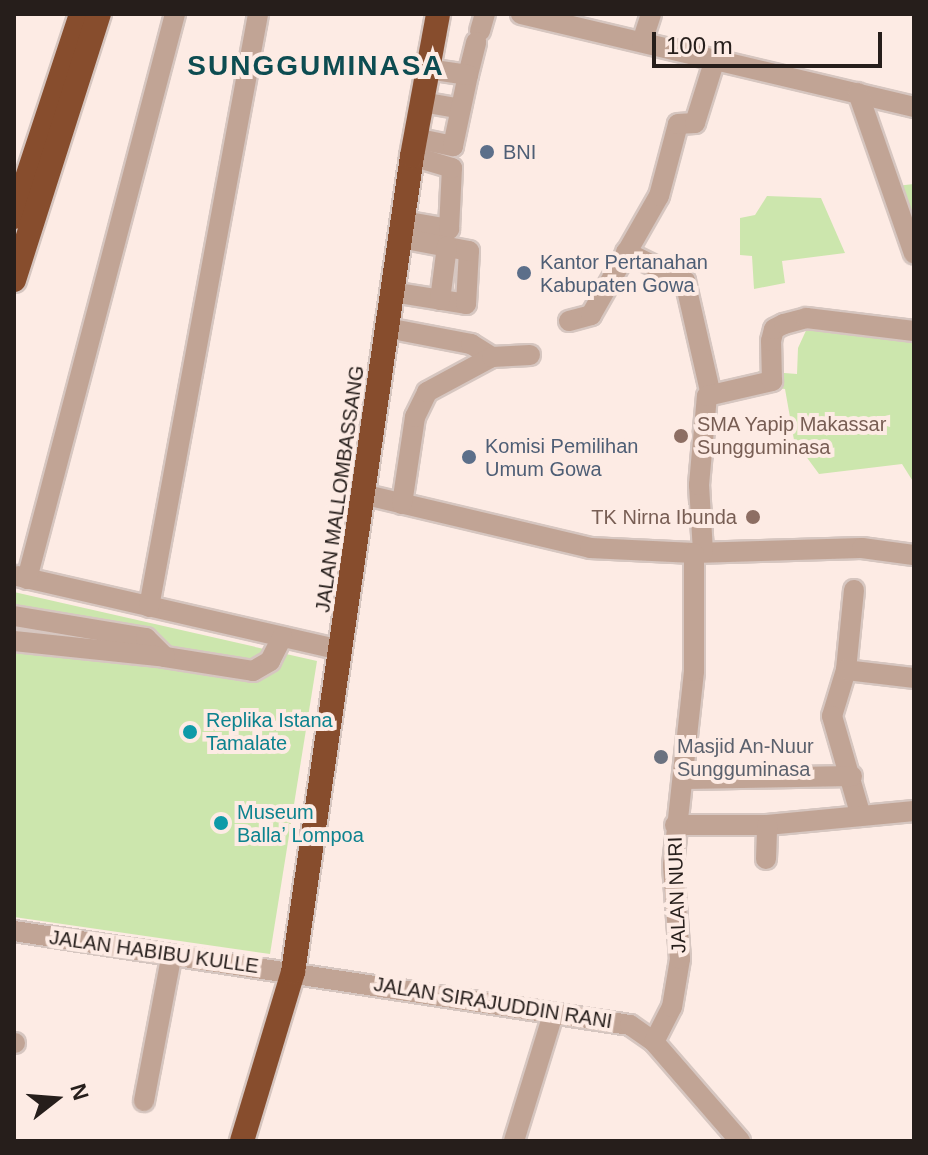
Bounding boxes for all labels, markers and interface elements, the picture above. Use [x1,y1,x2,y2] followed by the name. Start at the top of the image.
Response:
[656,16,886,66] scale bar
[666,32,733,59] text: 100 m
[187,49,445,83] district label: SUNGGUMINASA
[503,140,536,164] place label: BNI
[478,143,496,161] marker: BNI
[540,250,708,297] place label: Kantor Pertanahan Kabupaten Gowa
[515,264,533,282] marker: Kantor Pertanahan Kabupaten Gowa
[311,364,369,614] street label: JALAN MALLOMBASSANG
[697,412,888,459] place label: SMA Yapip Makassar Sungguminasa
[672,427,690,445] marker: SMA Yapip Makassar Sungguminasa
[485,434,638,481] place label: Komisi Pemilihan Umum Gowa
[460,448,478,466] marker: Komisi Pemilihan Umum Gowa
[591,505,737,529] place label: TK Nirna Ibunda
[744,508,762,526] marker: TK Nirna Ibunda
[206,708,333,755] place label: Replika Istana Tamalate
[181,723,199,741] marker: Replika Istana Tamalate
[677,734,815,781] place label: Masjid An-Nuur Sungguminasa
[652,748,670,766] marker: Masjid An-Nuur Sungguminasa
[237,800,364,847] place label: Museum Ballaʼ Lompoa
[212,814,230,832] marker: Museum Ballaʼ Lompoa
[663,836,691,954] street label: JALAN NURI
[48,925,260,979] street label: JALAN HABIBU KULLE
[372,972,614,1034] street label: JALAN SIRAJUDDIN RANI
[16,1059,96,1139] north arrow
[65,1081,94,1103] text: N

